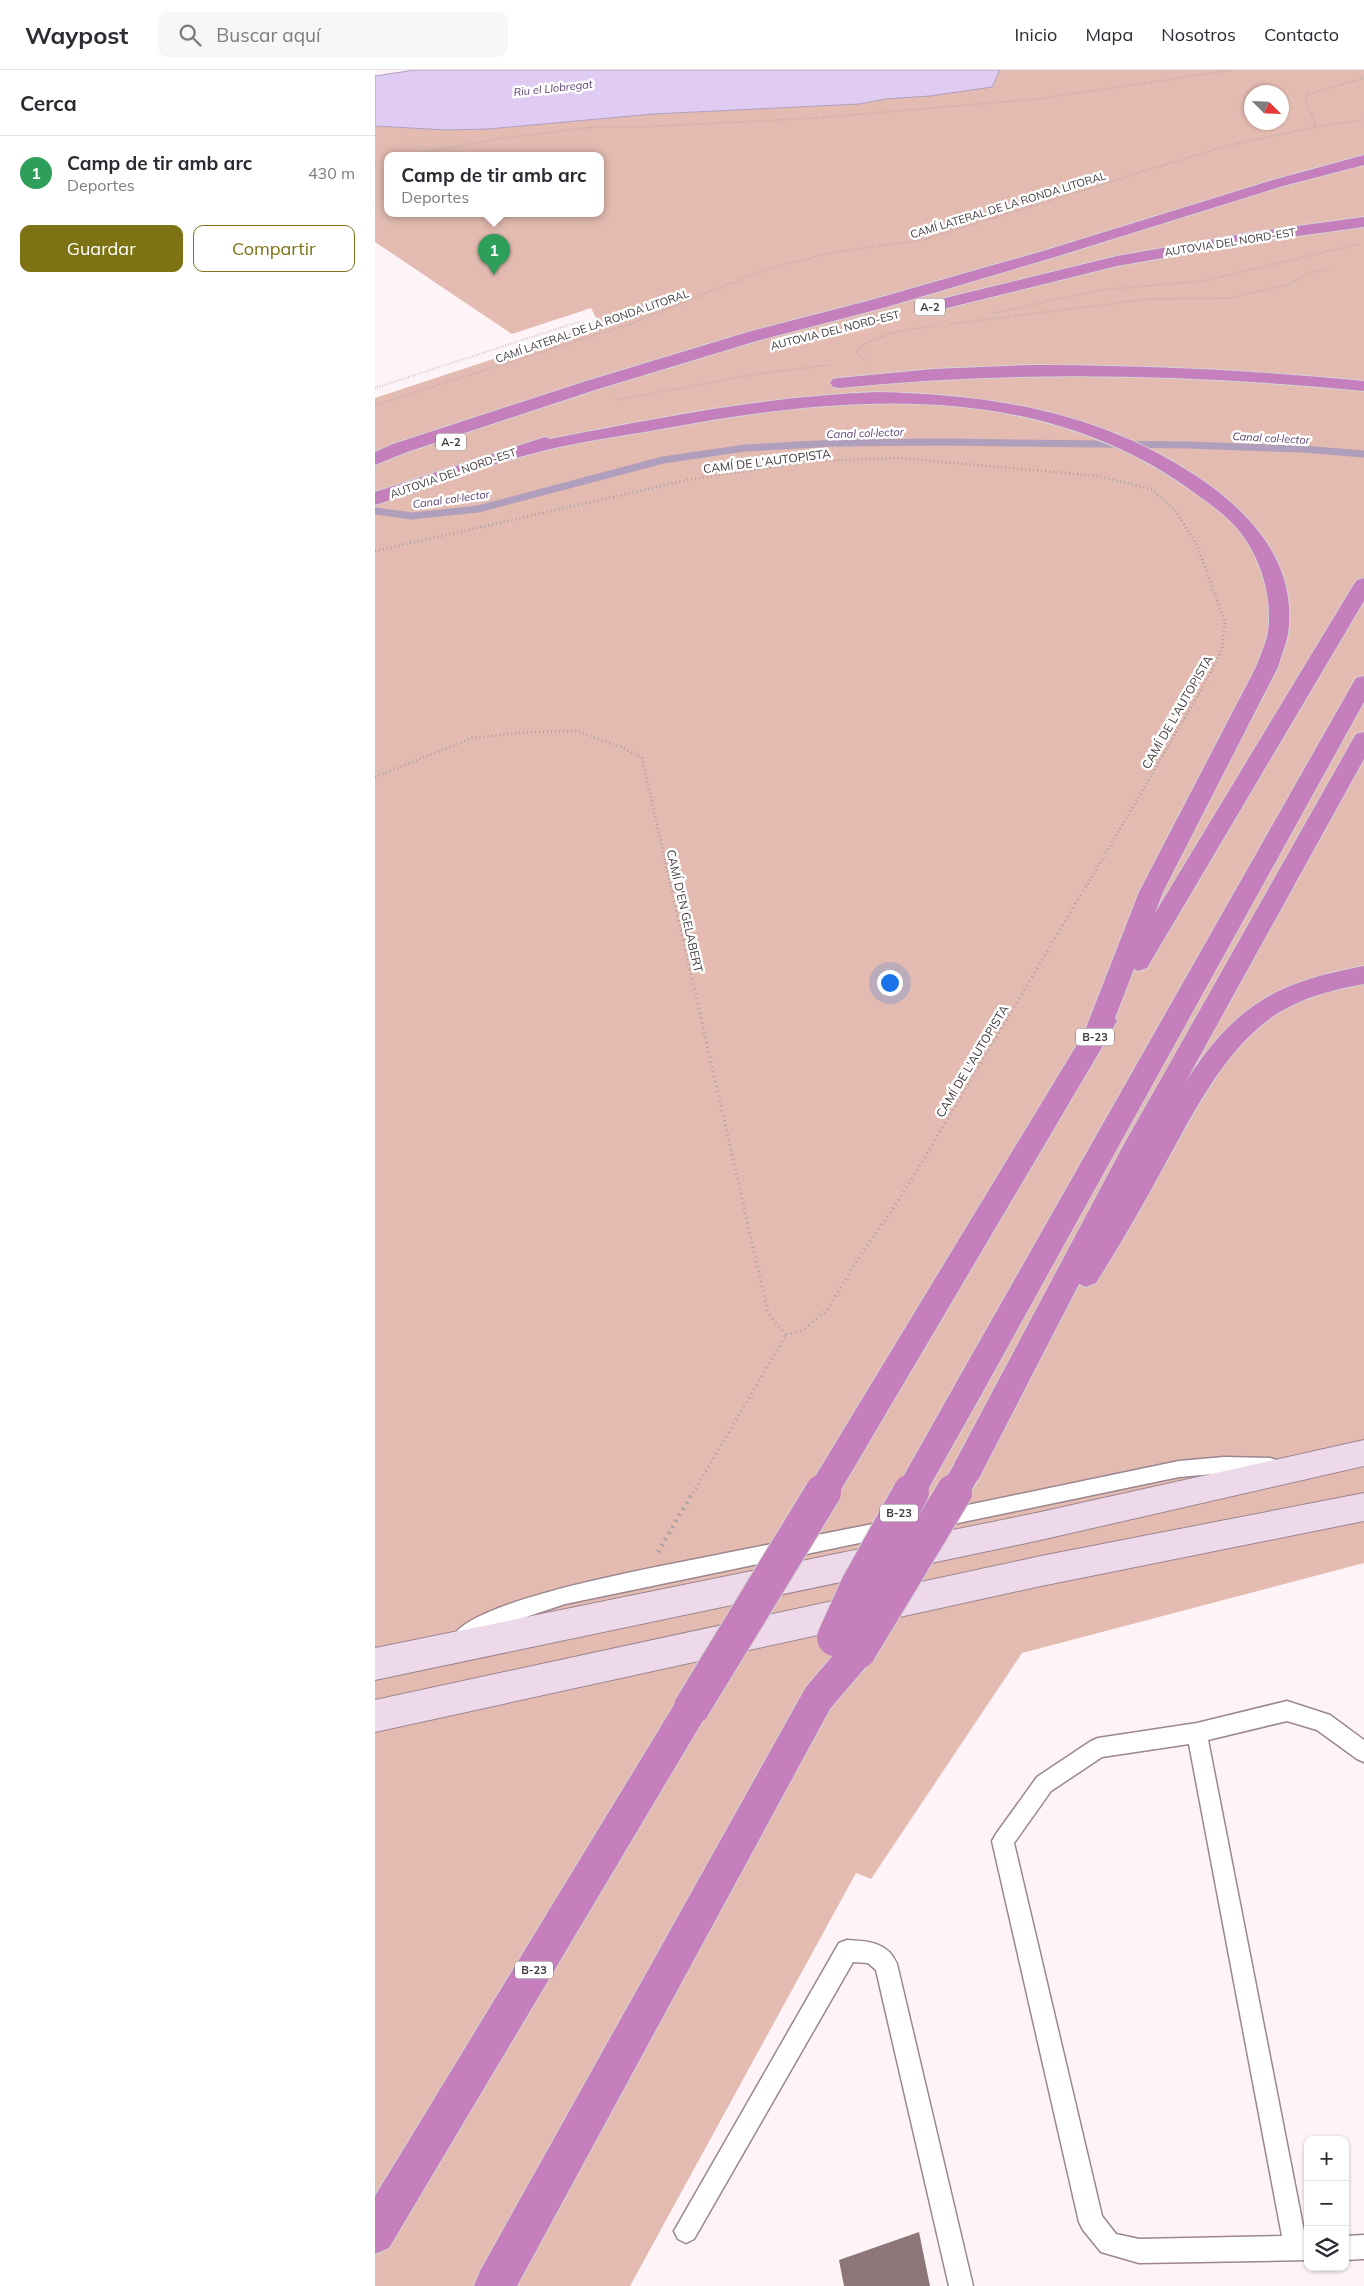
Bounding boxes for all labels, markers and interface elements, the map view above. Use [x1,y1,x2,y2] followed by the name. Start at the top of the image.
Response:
[158,12,508,57] search box
[25,20,128,50] text: Waypost
[176,21,204,49] icon: search
[216,23,321,47] text: Buscar aquí
[1014,23,1057,46] text: Inicio
[1085,23,1133,46] text: Mapa
[1161,23,1236,46] text: Nosotros
[1264,23,1339,46] text: Contacto
[513,77,594,99] water label: Riu el Llobregat
[1244,85,1289,130] north arrow
[20,90,77,116] text: Cerca
[67,151,252,175] text: Camp de tir amb arc
[384,152,604,217] popup
[31,163,41,183] text: 1
[308,163,355,183] text: 430 m
[401,163,587,187] text: Camp de tir amb arc
[909,169,1107,241] street label: CAMÍ LATERAL DE LA RONDA LITORAL
[67,175,135,195] text: Deportes
[401,187,469,207] text: Deportes
[20,225,183,272] button: Guardar
[193,225,355,272] button: Compartir
[1163,225,1297,259] street label: AUTOVIA DEL NORD-EST
[478,234,510,275] pin: 1
[493,286,691,366] street label: CAMÍ LATERAL DE LA RONDA LITORAL
[915,298,945,316] road number: A-2
[769,307,901,353] street label: AUTOVIA DEL NORD-EST
[826,425,905,441] water label: Canal col·lector
[1232,429,1311,447] water label: Canal col·lector
[436,434,466,451] road number: A-2
[388,445,518,501] street label: AUTOVIA DEL NORD-EST
[702,446,832,476] street label: CAMÍ DE L'AUTOPISTA
[412,487,491,511] water label: Canal col·lector
[1138,652,1216,771] street label: CAMÍ DE L'AUTOPISTA
[664,848,707,975] street label: CAMÍ D'EN GELABERT
[877,970,903,996] your location
[932,1002,1012,1120] street label: CAMÍ DE L'AUTOPISTA
[1076,1029,1114,1046] road number: B-23
[880,1505,918,1522] road number: B-23
[515,1962,553,1978] road number: B-23
[1304,2136,1349,2271] map controls
[1304,2136,1349,2181] button: +
[1304,2181,1349,2226] button: −
[1304,2226,1349,2271] button: layers

